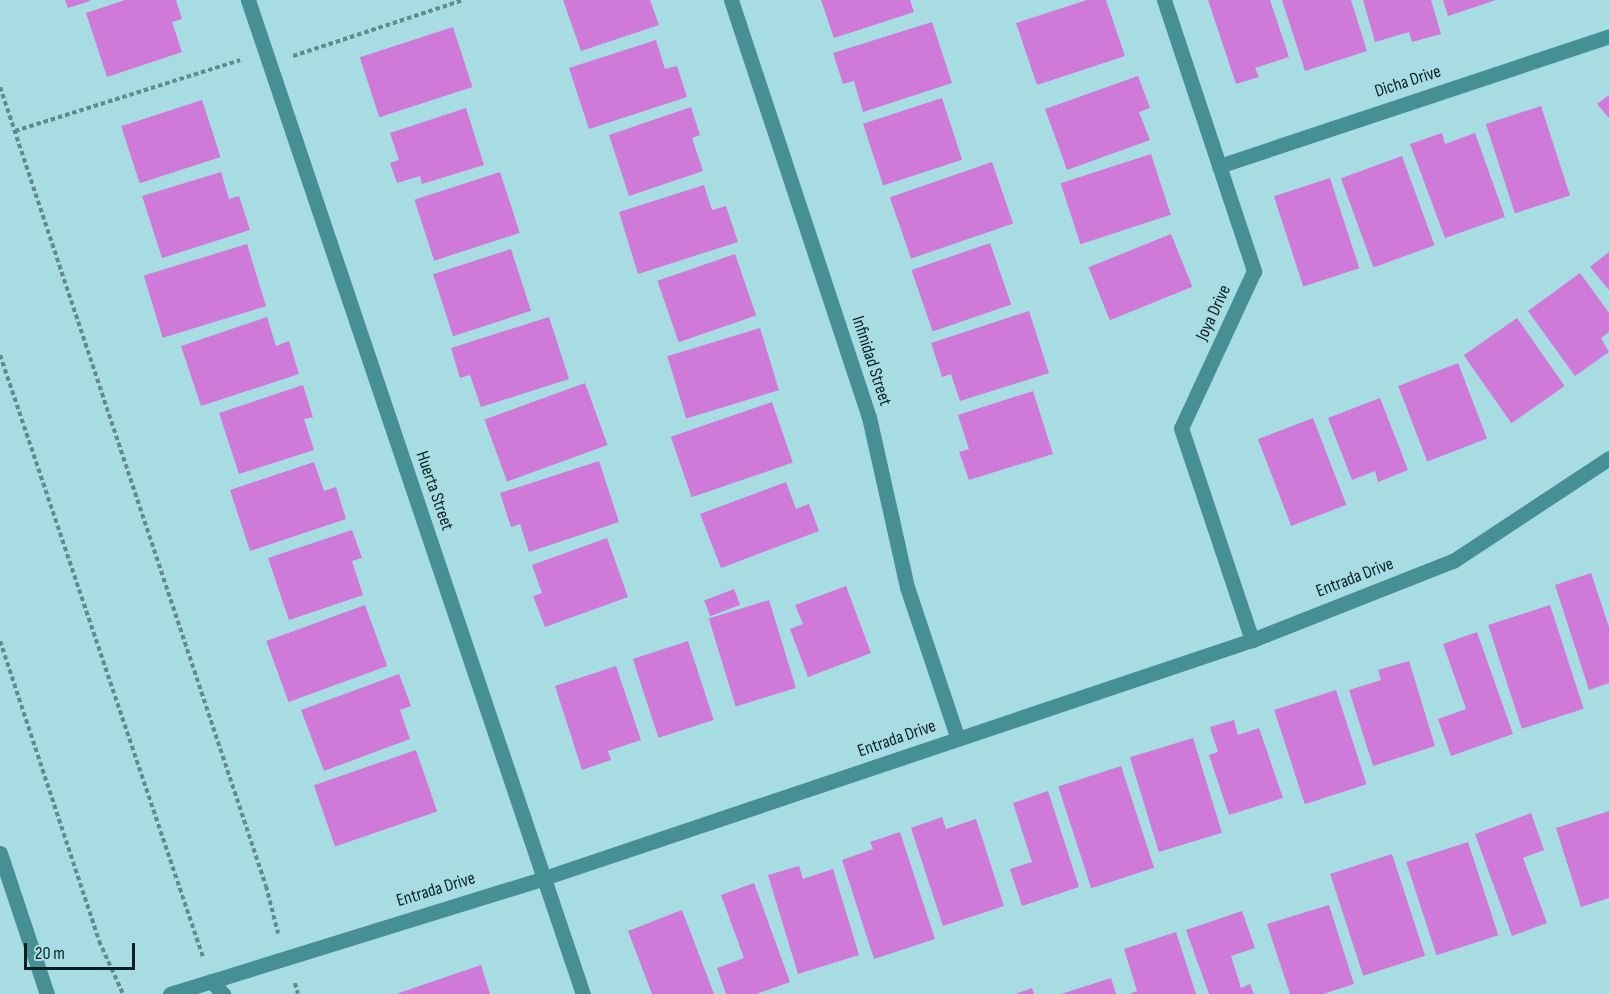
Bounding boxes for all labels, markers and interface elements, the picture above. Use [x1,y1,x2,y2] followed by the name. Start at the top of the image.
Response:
[1372,61,1444,103] street label: Dicha Drive
[1192,282,1236,344] street label: Joya Drive
[846,313,896,409] street label: Infinidad Street
[410,449,458,533] street label: Huerta Street
[1313,553,1397,603] street label: Entrada Drive
[855,716,939,762] street label: Entrada Drive
[394,868,478,912] street label: Entrada Drive
[27,931,138,969] scale bar
[35,943,65,964] text: 20 m

